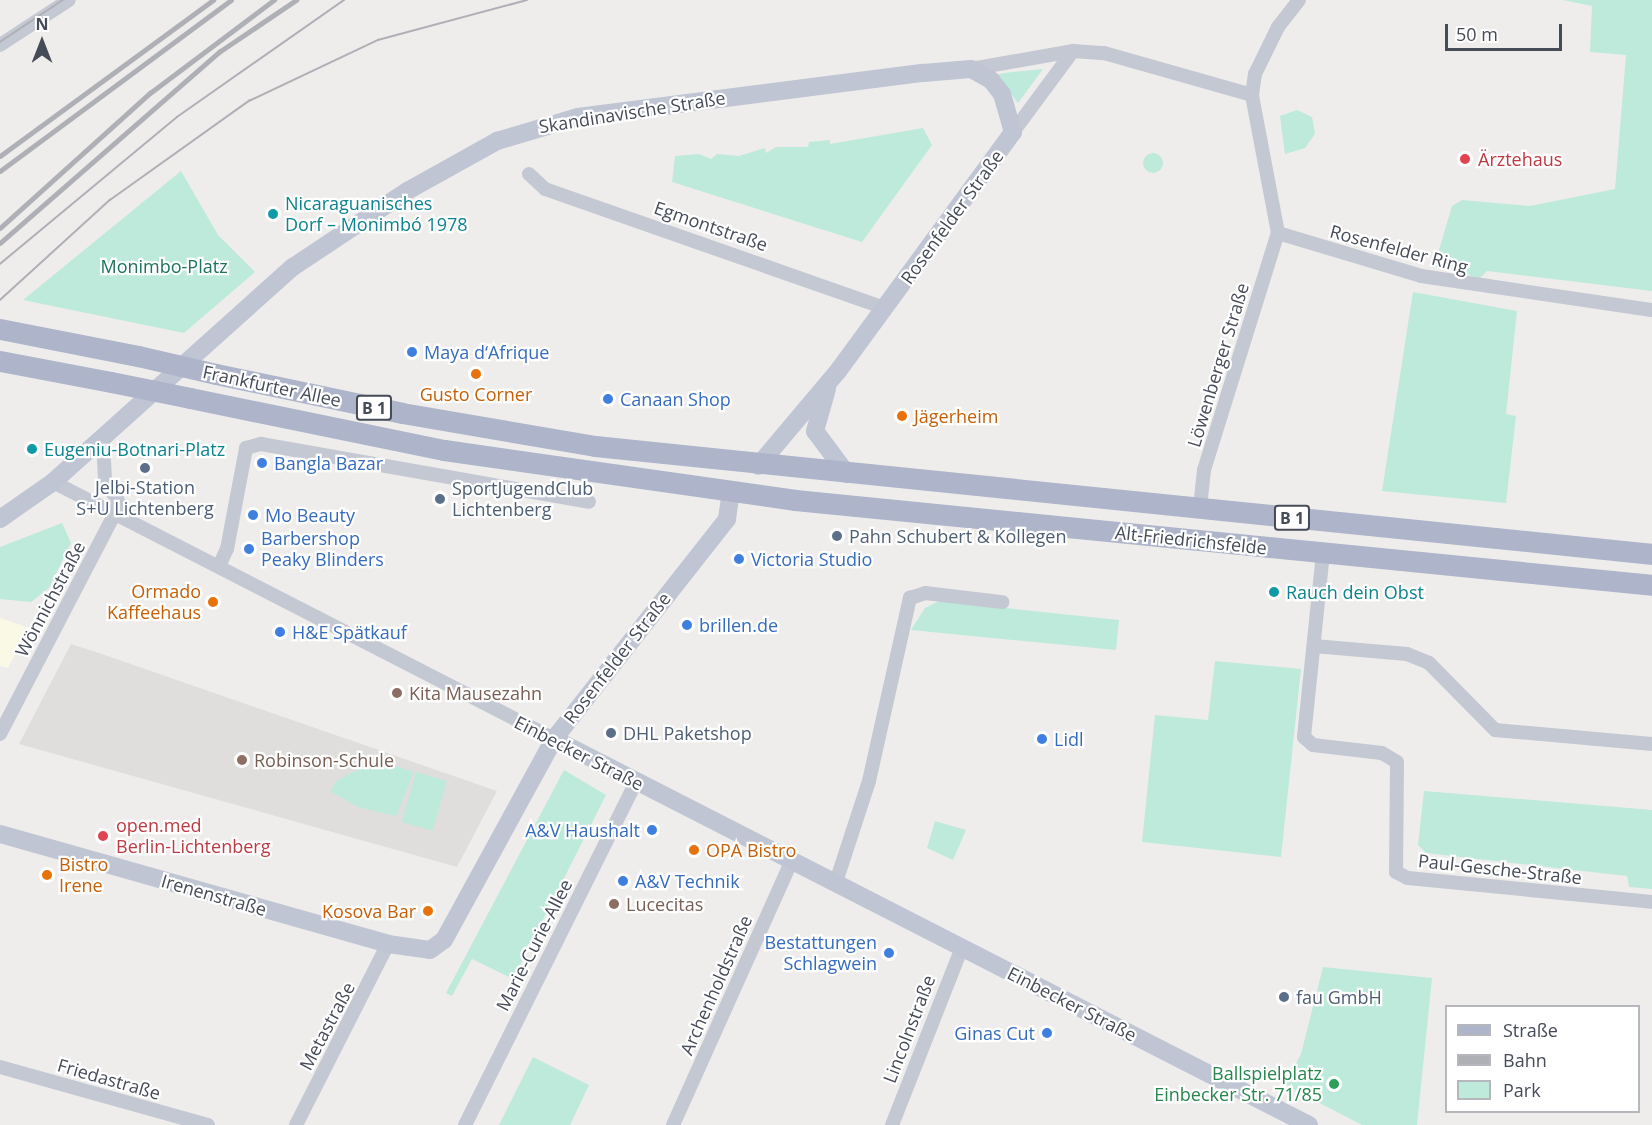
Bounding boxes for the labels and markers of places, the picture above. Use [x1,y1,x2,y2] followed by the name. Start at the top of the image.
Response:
[1478,148,1562,170] place label: Ärztehaus
[1456,150,1474,168] marker: Ärztehaus
[285,193,468,236] place label: Nicaraguanisches Dorf – Monimbó 1978
[266,207,280,221] marker: Nicaraguanisches Dorf – Monimbó 1978
[424,341,549,363] place label: Maya d‘Afrique
[405,345,419,359] marker: Maya d‘Afrique
[469,367,483,381] marker: Gusto Corner
[420,383,532,405] place label: Gusto Corner
[620,388,731,410] place label: Canaan Shop
[601,392,615,406] marker: Canaan Shop
[914,405,998,427] place label: Jägerheim
[895,409,909,423] marker: Jägerheim
[44,438,225,460] place label: Eugeniu-Botnari-Platz
[25,442,39,456] marker: Eugeniu-Botnari-Platz
[274,452,383,474] place label: Bangla Bazar
[255,456,269,470] marker: Bangla Bazar
[138,461,152,475] marker: Jelbi-Station S+U Lichtenberg
[76,477,214,520] place label: Jelbi-Station S+U Lichtenberg
[452,478,593,520] place label: SportJugendClub Lichtenberg
[433,492,447,506] marker: SportJugendClub Lichtenberg
[265,504,355,526] place label: Mo Beauty
[246,508,260,522] marker: Mo Beauty
[849,525,1066,547] place label: Pahn Schubert & Kollegen
[261,528,384,570] place label: Barbershop Peaky Blinders
[830,529,844,543] marker: Pahn Schubert & Kollegen
[242,542,256,556] marker: Barbershop Peaky Blinders
[751,548,872,570] place label: Victoria Studio
[732,552,746,566] marker: Victoria Studio
[107,581,201,624] place label: Ormado Kaffeehaus
[1286,581,1424,603] place label: Rauch dein Obst
[1267,585,1281,599] marker: Rauch dein Obst
[206,595,220,609] marker: Ormado Kaffeehaus
[699,614,778,636] place label: brillen.de
[680,618,694,632] marker: brillen.de
[292,621,407,643] place label: H&E Spätkauf
[273,625,287,639] marker: H&E Spätkauf
[409,682,542,704] place label: Kita Mausezahn
[390,686,404,700] marker: Kita Mausezahn
[623,722,752,744] place label: DHL Paketshop
[604,726,618,740] marker: DHL Paketshop
[1054,728,1083,750] place label: Lidl
[1035,732,1049,746] marker: Lidl
[254,749,394,771] place label: Robinson-Schule
[235,753,249,767] marker: Robinson-Schule
[116,815,270,858] place label: open.med Berlin-Lichtenberg
[525,819,640,841] place label: A&V Haushalt
[645,823,659,837] marker: A&V Haushalt
[94,827,112,845] marker: open.med Berlin-Lichtenberg
[706,839,796,861] place label: OPA Bistro
[687,843,701,857] marker: OPA Bistro
[59,854,108,896] place label: Bistro Irene
[40,868,54,882] marker: Bistro Irene
[635,870,740,892] place label: A&V Technik
[616,874,630,888] marker: A&V Technik
[626,893,703,915] place label: Lucecitas
[607,897,621,911] marker: Lucecitas
[322,900,416,922] place label: Kosova Bar
[421,904,435,918] marker: Kosova Bar
[764,932,877,974] place label: Bestattungen Schlagwein
[882,946,896,960] marker: Bestattungen Schlagwein
[1296,986,1382,1008] place label: fau GmbH
[1277,990,1291,1004] marker: fau GmbH
[954,1022,1035,1044] place label: Ginas Cut
[1040,1026,1054,1040] marker: Ginas Cut
[1154,1063,1322,1106] place label: Ballspielplatz Einbecker Str. 71/85
[1327,1077,1341,1091] marker: Ballspielplatz Einbecker Str. 71/85

